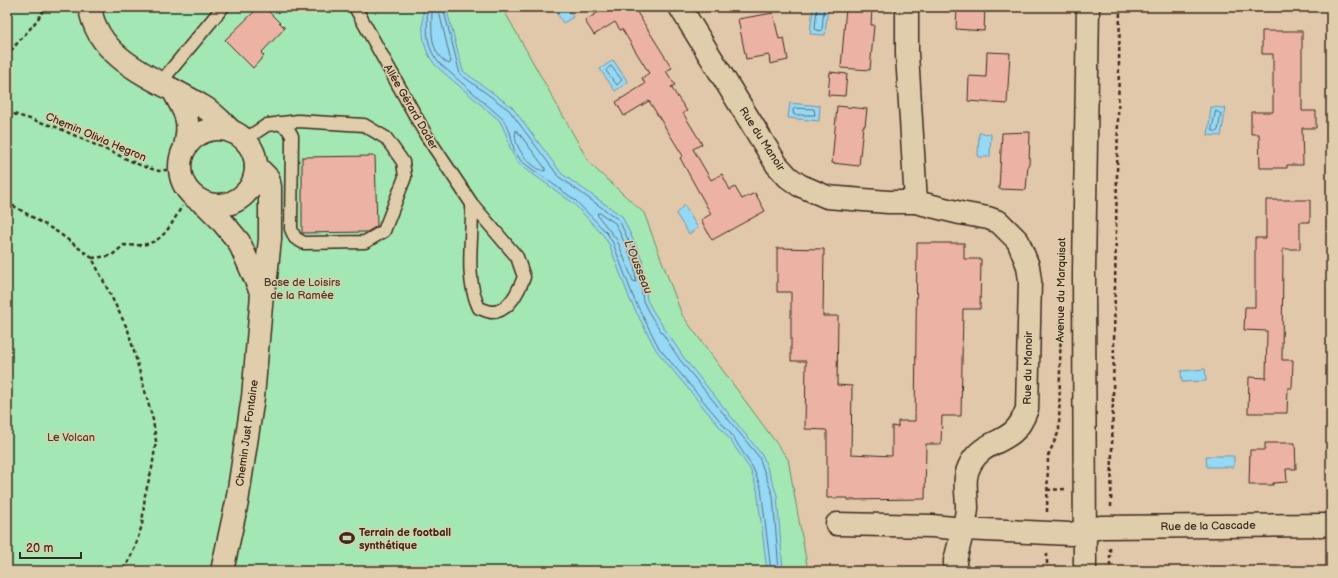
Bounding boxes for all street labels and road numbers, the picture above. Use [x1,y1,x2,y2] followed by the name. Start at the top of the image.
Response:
[381,62,441,153] street label: Allée Gérard Dader
[737,105,788,174] street label: Rue du Manoir
[44,110,148,164] street label: Chemin Olivia Hegron
[1054,237,1068,343] street label: Avenue du Marquisat
[1021,330,1035,405] street label: Rue du Manoir
[233,378,261,487] street label: Chemin Just Fontaine
[1160,519,1256,533] street label: Rue de la Cascade

